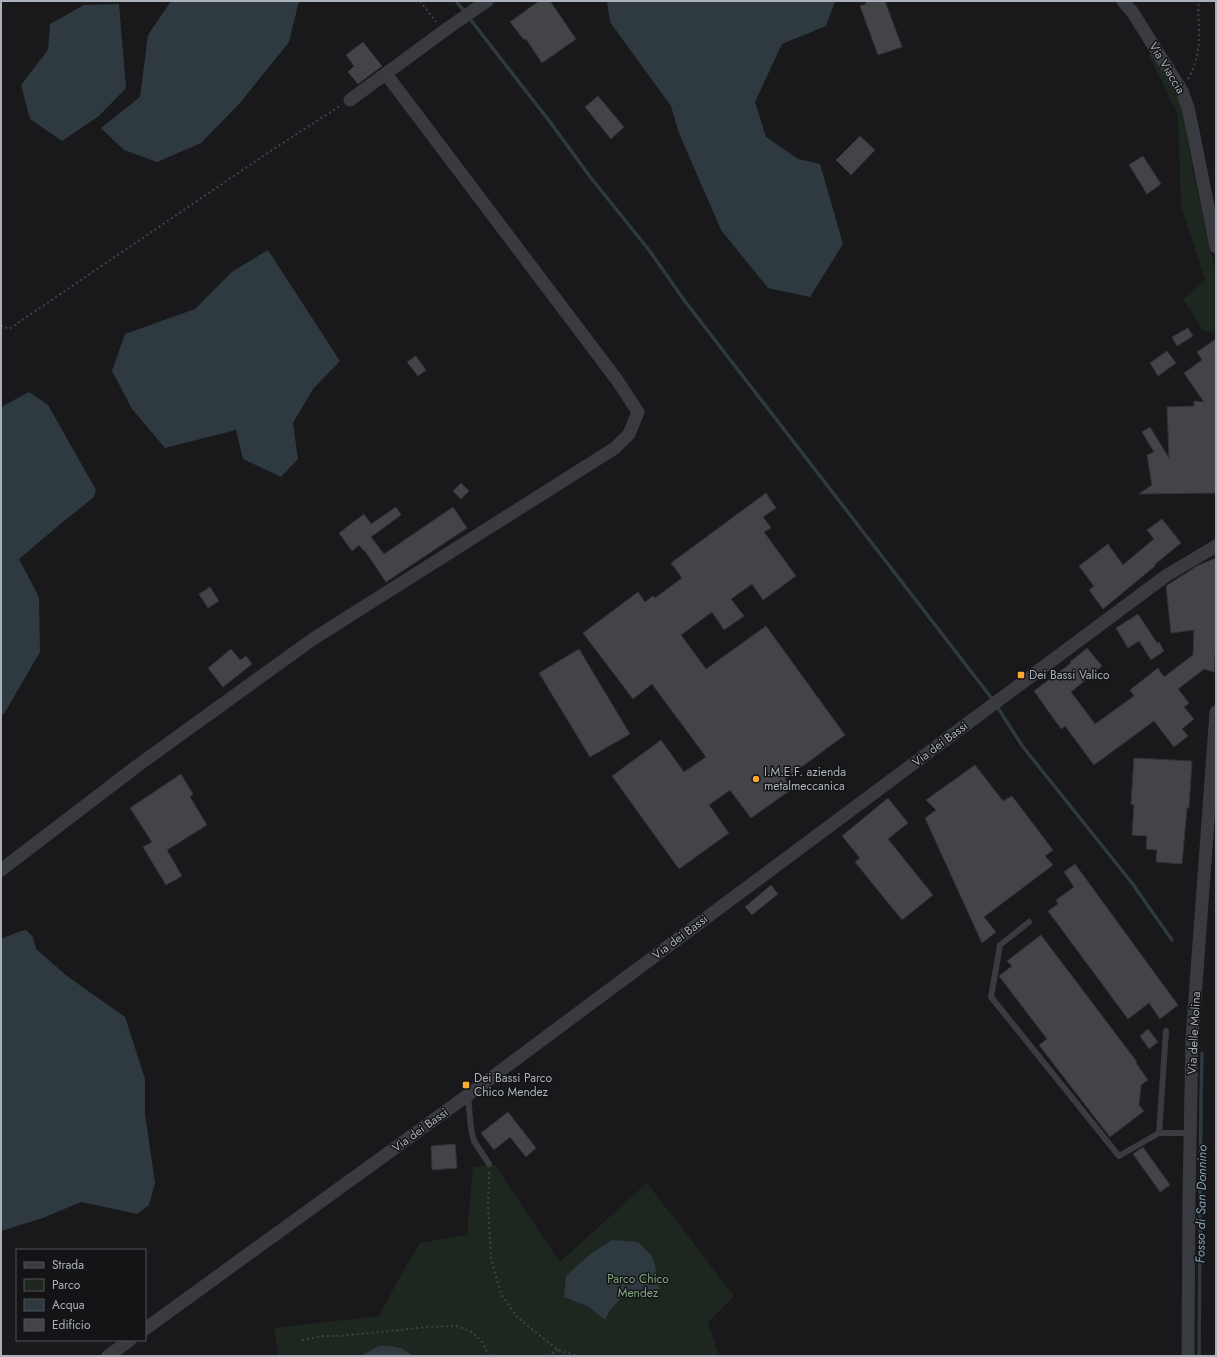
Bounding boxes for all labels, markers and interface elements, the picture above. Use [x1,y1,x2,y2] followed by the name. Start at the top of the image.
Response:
[1144,39,1190,98] street label: Via Viaccia
[1029,666,1110,684] place label: Dei Bassi Valico
[1016,670,1026,680] marker: Dei Bassi Valico
[908,717,972,771] street label: Via dei Bassi
[764,763,846,795] place label: I.M.E.F. azienda metalmeccanica
[751,774,761,784] marker: I.M.E.F. azienda metalmeccanica
[648,910,712,964] street label: Via dei Bassi
[1183,991,1205,1075] street label: Via delle Molina
[474,1069,553,1101] place label: Dei Bassi Parco Chico Mendez
[461,1080,471,1090] marker: Dei Bassi Parco Chico Mendez
[388,1103,452,1157] street label: Via dei Bassi
[1190,1145,1212,1263] water label: Fosso di San Donnino
[16,1249,146,1341] legend
[52,1256,84,1274] text: Strada
[607,1270,669,1302] park label: Parco Chico Mendez
[52,1276,81,1294] text: Parco
[52,1296,85,1314] text: Acqua
[52,1316,91,1334] text: Edificio

